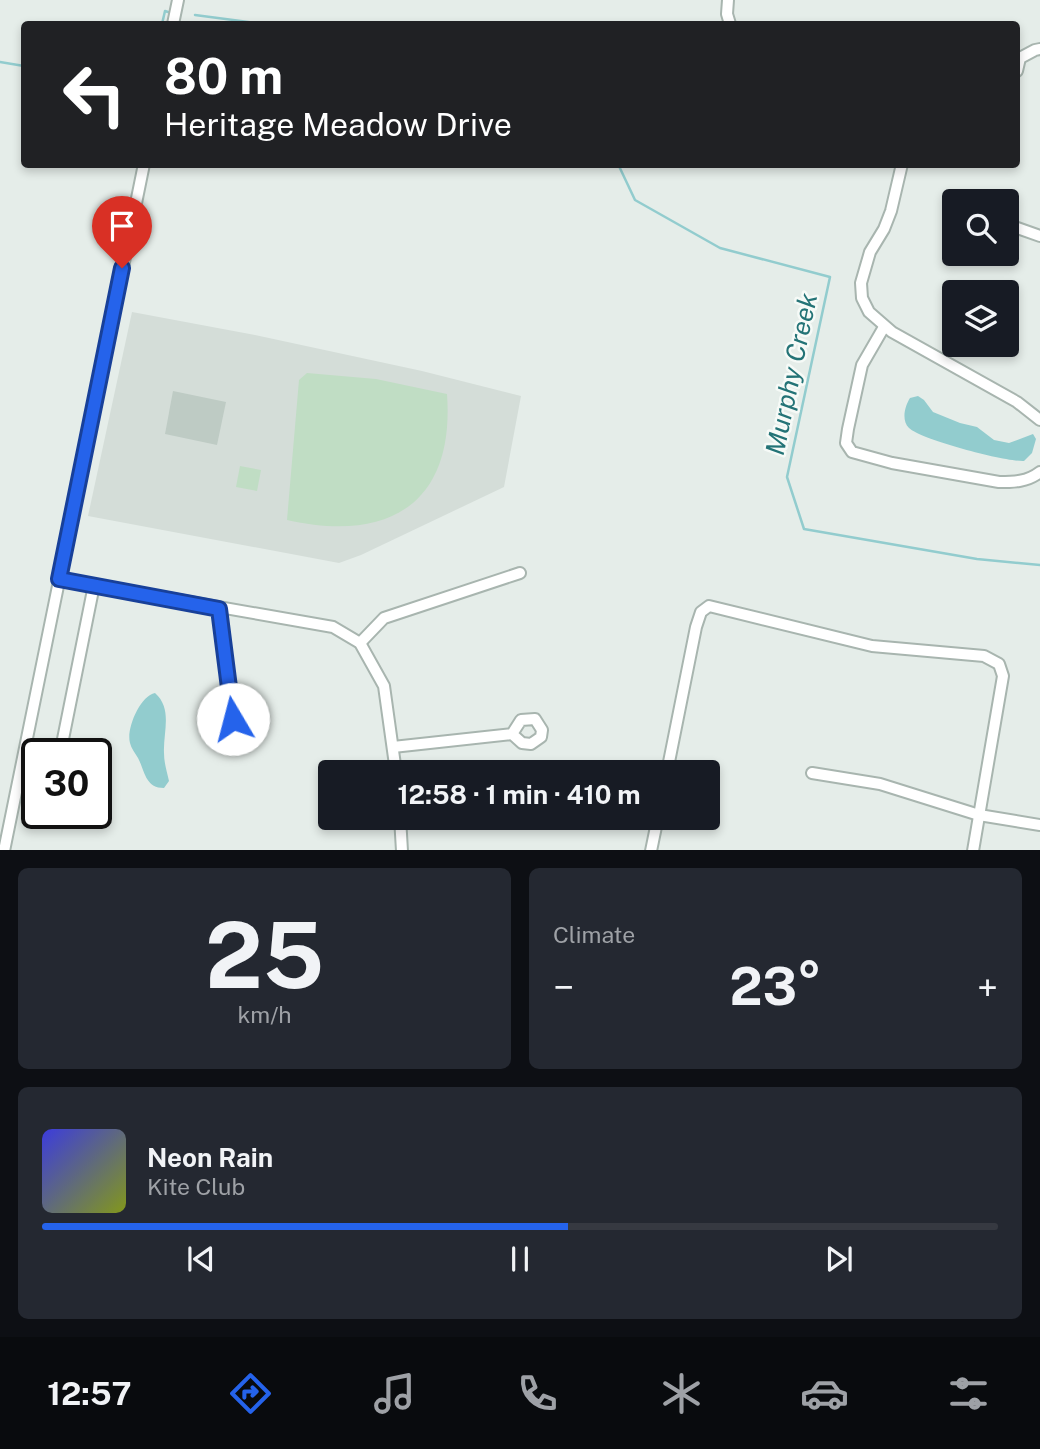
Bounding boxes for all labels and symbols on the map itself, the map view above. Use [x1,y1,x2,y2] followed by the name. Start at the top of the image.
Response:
[92,196,152,268] pin
[759,290,823,458] water label: Murphy Creek
[196,682,270,756] position arrow
[21,738,112,829] speed limit sign: 30

